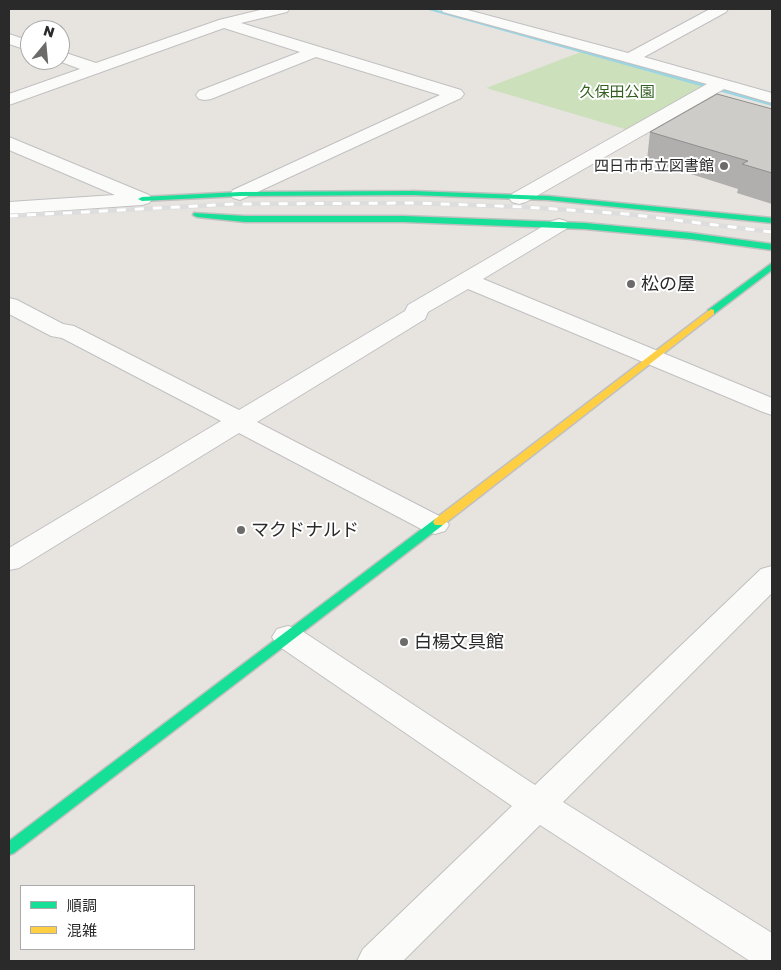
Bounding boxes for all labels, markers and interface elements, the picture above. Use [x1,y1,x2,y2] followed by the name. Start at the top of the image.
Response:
[20,20,70,70] north arrow
[42,21,57,41] text: N
[580,83,654,101] park label: 久保田公園
[594,157,714,175] place label: 四日市市立図書館
[718,160,730,172] marker: 四日市市立図書館
[641,273,695,295] place label: 松の屋
[625,278,637,290] marker: 松の屋
[251,519,359,541] place label: マクドナルド
[235,524,247,536] marker: マクドナルド
[414,631,504,653] place label: 白楊文具館
[398,636,410,648] marker: 白楊文具館
[20,885,195,950] legend
[67,896,97,914] text: 順調
[67,921,97,939] text: 混雑

